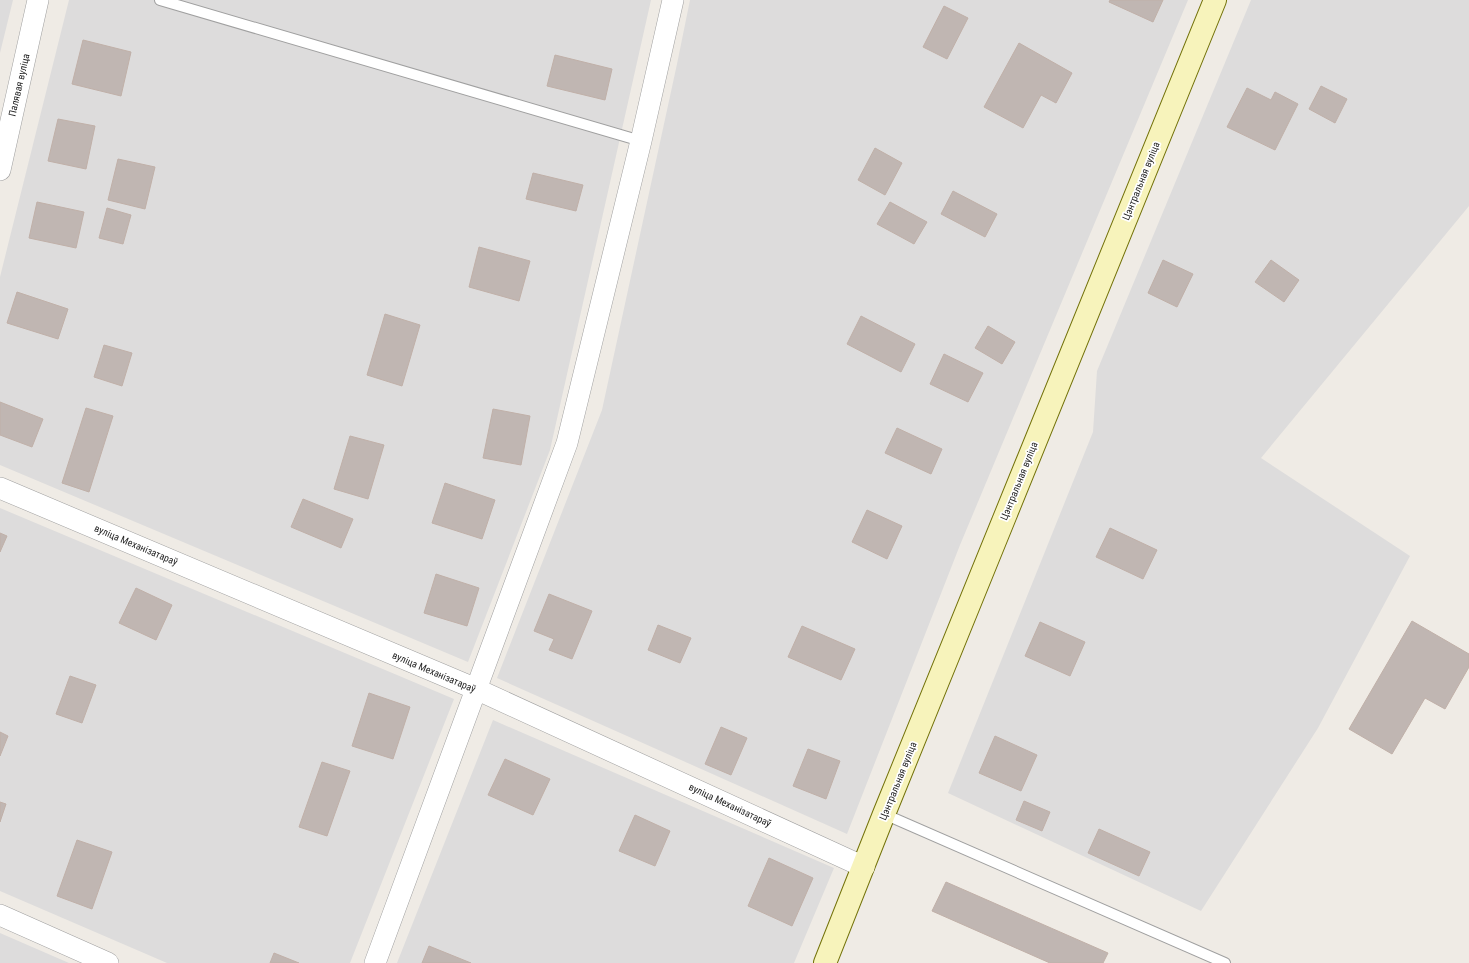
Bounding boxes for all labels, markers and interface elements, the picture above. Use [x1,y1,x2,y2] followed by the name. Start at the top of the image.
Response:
[6,52,32,118] street label: Палявая вуліца
[1120,140,1162,222] street label: Цэнтральная вуліца
[998,440,1040,522] street label: Цэнтральная вуліца
[93,522,179,568] street label: вуліца Механізатараў
[391,649,477,695] street label: вуліца Механізатараў
[877,740,919,822] street label: Цэнтральная вуліца
[687,781,773,829] street label: вуліца Механізатараў

